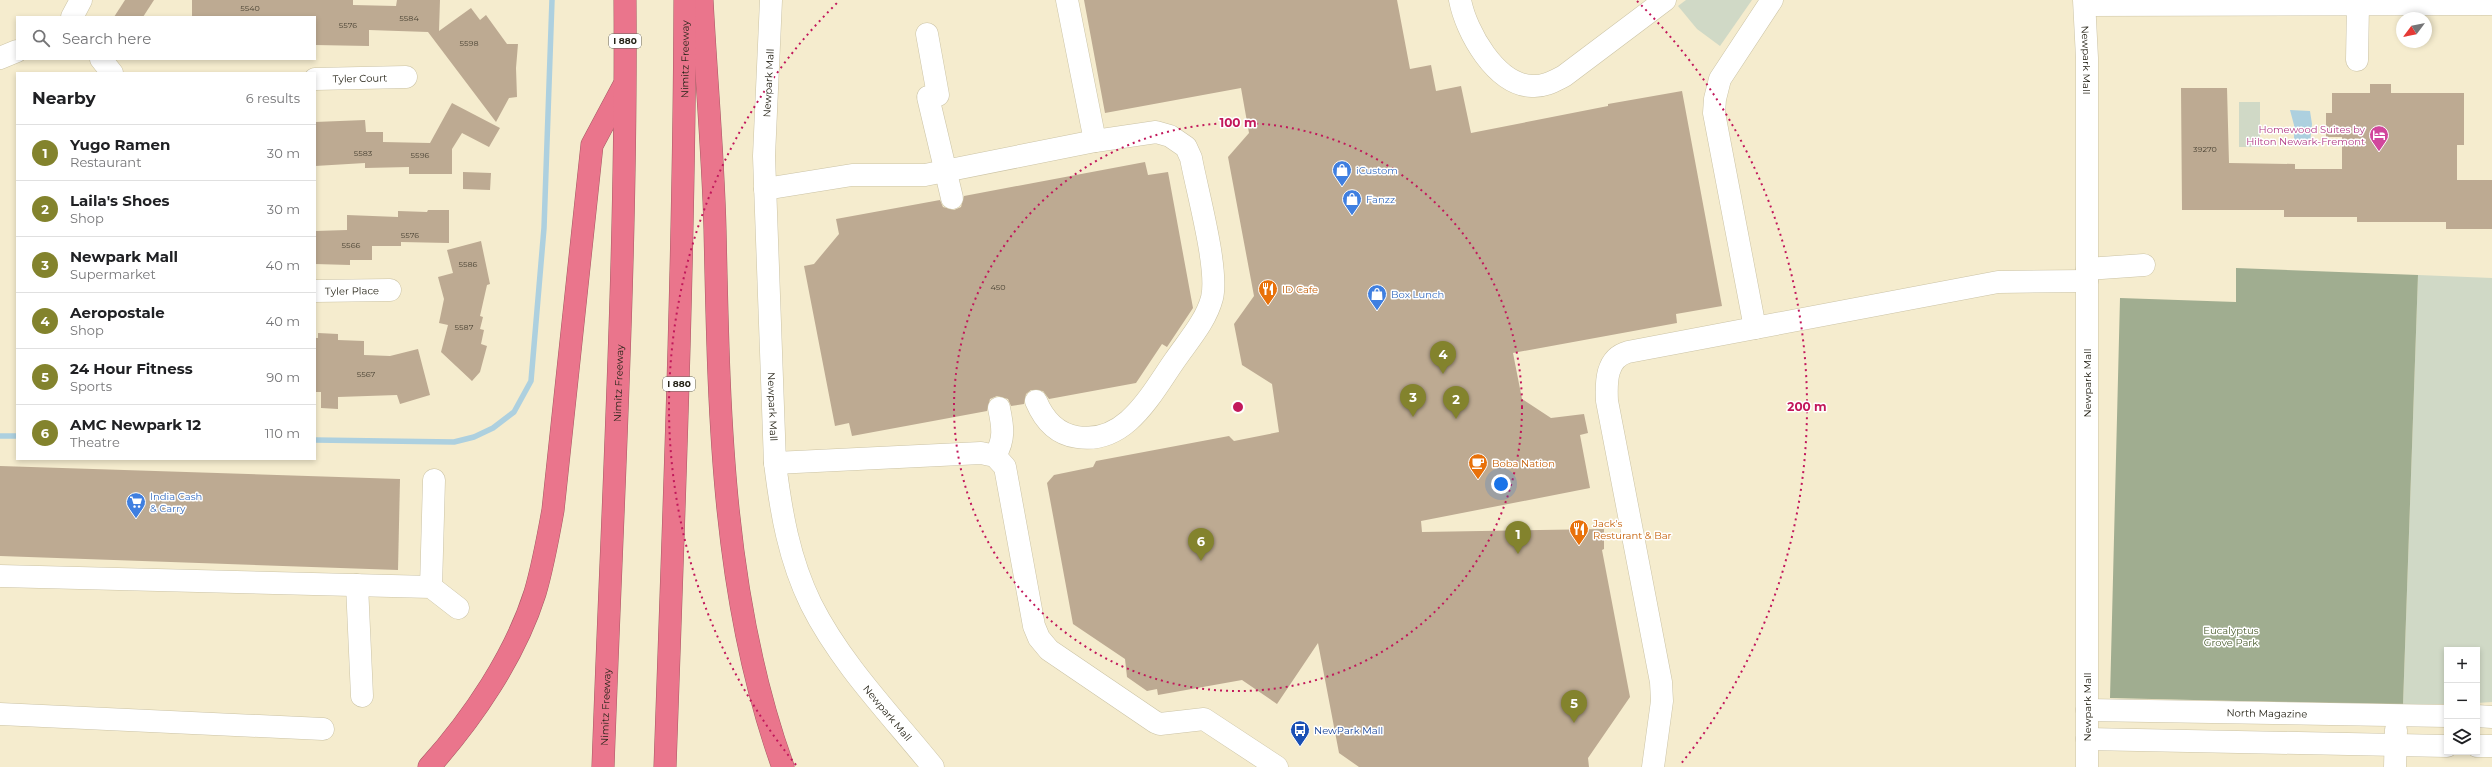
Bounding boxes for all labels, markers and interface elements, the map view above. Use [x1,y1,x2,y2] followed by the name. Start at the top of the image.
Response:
[240,3,260,13] house number: 5540
[2396,12,2432,48] north arrow
[399,13,419,23] house number: 5584
[16,16,316,60] search box
[339,20,357,30] house number: 5576
[678,20,692,98] street label: Nimitz Freeway
[2078,25,2093,94] street label: Newpark Mall
[30,27,52,49] icon: search
[62,29,151,48] text: Search here
[609,34,641,48] road number: I 880
[460,38,479,48] house number: 5598
[760,48,777,118] street label: Newpark Mall
[333,71,387,86] street label: Tyler Court
[32,88,96,108] text: Nearby
[246,90,300,106] text: 6 results
[1220,115,1256,130] text: 100 m
[2246,123,2366,148] place label: Homewood Suites by Hilton Newark-Fremont
[2368,124,2390,152] hotel icon: Homewood Suites by Hilton Newark-Fremont
[70,135,170,154] text: Yugo Ramen
[2193,144,2217,154] house number: 39270
[42,145,48,161] text: 1
[267,145,300,161] text: 30 m
[354,148,373,158] house number: 5583
[411,150,430,160] house number: 5596
[70,154,141,170] text: Restaurant
[1331,159,1353,187] shop icon: iCustom
[1356,164,1398,177] place label: iCustom
[1341,188,1363,216] shop icon: Fanzz
[70,191,170,210] text: Laila's Shoes
[1366,193,1395,206] place label: Fanzz
[41,201,49,217] text: 2
[267,201,300,217] text: 30 m
[70,210,104,226] text: Shop
[401,230,419,240] house number: 5576
[342,240,361,250] house number: 5566
[70,247,178,266] text: Newpark Mall
[41,257,49,273] text: 3
[266,257,300,273] text: 40 m
[459,259,478,269] house number: 5586
[70,266,156,282] text: Supermarket
[1257,278,1279,306] restaurant icon: ID Cafe
[990,282,1006,292] house number: 450
[1282,283,1318,296] place label: ID Cafe
[1366,283,1388,311] shop icon: Box Lunch
[325,284,379,298] street label: Tyler Place
[1391,288,1444,301] place label: Box Lunch
[70,303,165,322] text: Aeropostale
[41,313,49,329] text: 4
[266,313,300,329] text: 40 m
[70,322,104,338] text: Shop
[455,322,474,332] house number: 5587
[1430,341,1456,374] pin: 4
[611,344,627,422] street label: Nimitz Freeway
[2081,349,2094,417] street label: Newpark Mall
[70,359,193,378] text: 24 Hour Fitness
[41,369,49,385] text: 5
[266,369,300,385] text: 90 m
[357,369,376,379] house number: 5567
[765,372,780,441] street label: Newpark Mall
[663,377,695,391] road number: I 880
[70,378,112,394] text: Sports
[1400,384,1426,417] pin: 3
[1443,386,1469,419] pin: 2
[1787,399,1827,414] text: 200 m
[1231,400,1245,414] centre of rings
[70,415,201,434] text: AMC Newpark 12
[41,425,49,441] text: 6
[265,425,300,441] text: 110 m
[70,434,120,450] text: Theatre
[1467,452,1489,480] cafe icon: Boba Nation
[1492,457,1555,470] place label: Boba Nation
[1491,474,1511,494] your location
[150,490,202,515] place label: India Cash & Carry
[125,491,147,519] supermarket icon: India Cash & Carry
[1592,517,1672,542] place label: Jack's Resturant & Bar
[1568,518,1590,546] restaurant icon: Jack's Resturant & Bar
[1505,521,1531,554] pin: 1
[1188,528,1214,561] pin: 6
[2203,624,2259,649] park label: Eucalyptus Grove Park
[2444,647,2480,755] map controls
[2444,647,2480,683] button: +
[598,667,614,746] street label: Nimitz Freeway
[2081,673,2094,741] street label: Newpark Mall
[860,682,915,744] street label: Newpark Mall
[2444,683,2480,719] button: −
[1561,690,1587,723] pin: 5
[2226,706,2308,721] street label: North Magazine
[1289,719,1311,747] bus stop icon: NewPark Mall
[2444,719,2480,755] button: layers
[1314,724,1383,737] place label: NewPark Mall

